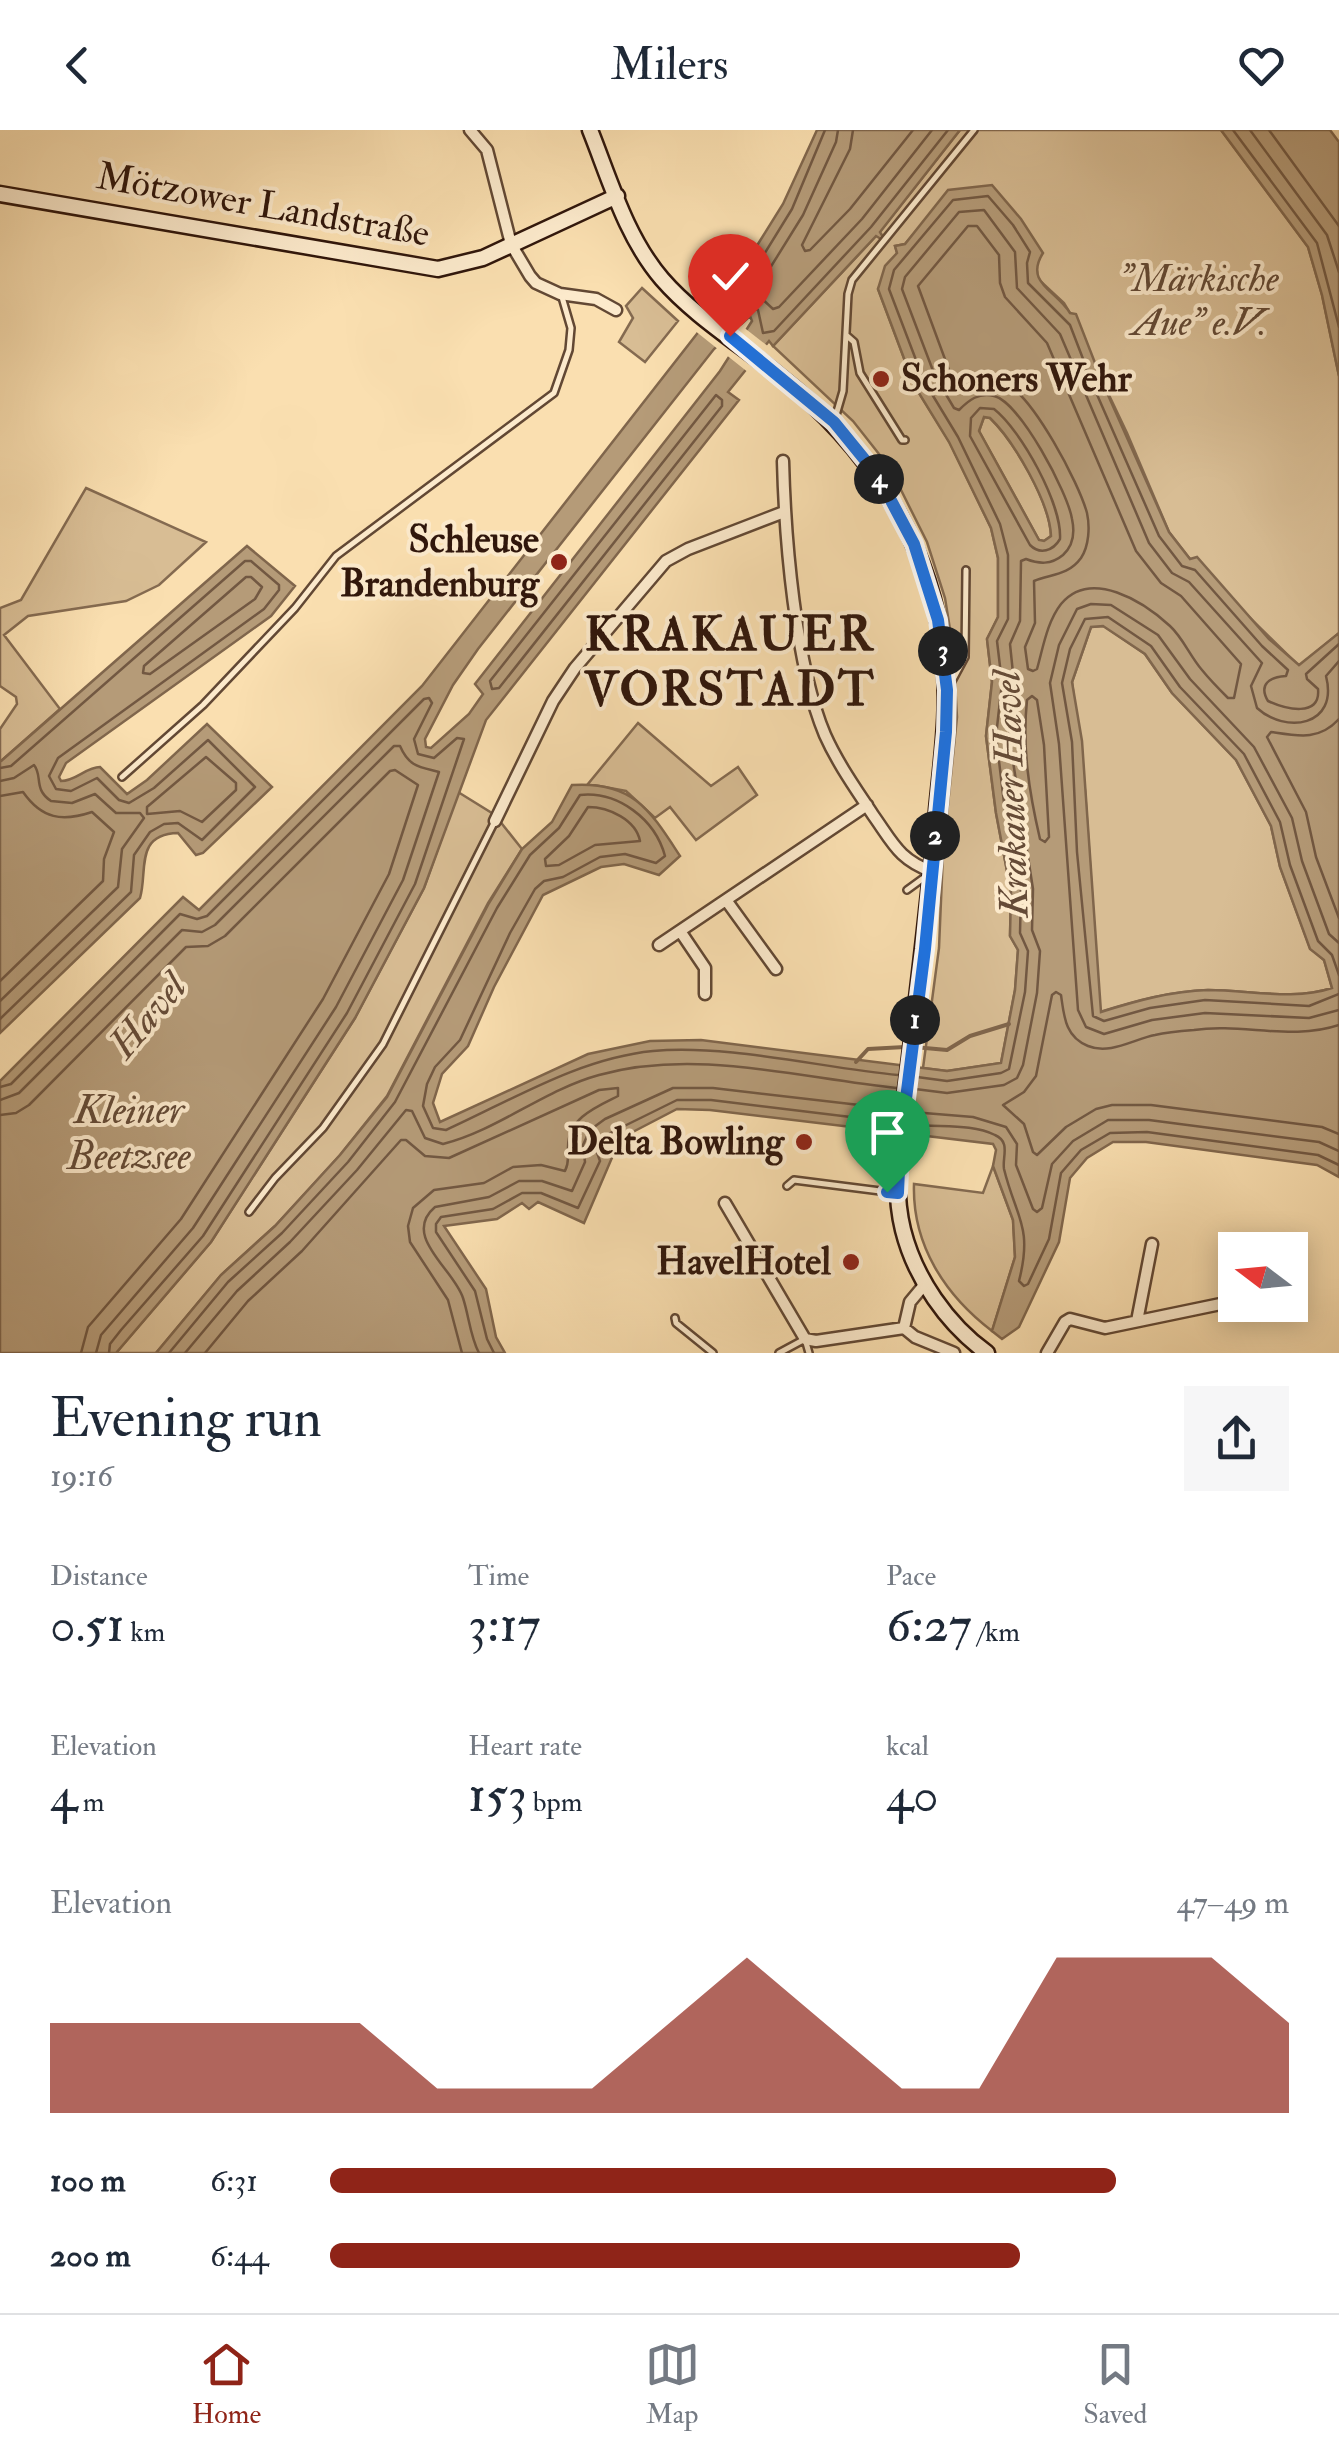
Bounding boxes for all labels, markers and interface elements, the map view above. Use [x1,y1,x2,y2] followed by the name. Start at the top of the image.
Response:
[611,37,728,93] text: Milers
[50,38,105,93] icon: back
[1234,38,1289,93] icon: heart
[93,152,433,258] street label: Mötzower Landstraße
[688,234,773,337] pin
[703,249,758,304] icon: check
[1119,255,1279,347] park label: "Märkische Aue" e.V.
[901,355,1132,403] place label: Schoners Wehr
[870,368,892,390] marker: Schoners Wehr
[854,454,904,504] pin: 4
[871,461,887,496] text: 4
[340,516,540,608] place label: Schleuse Brandenburg
[548,551,570,573] marker: Schleuse Brandenburg
[584,605,876,720] district label: KRAKAUER VORSTADT
[918,626,968,676] pin: 3
[938,633,948,668] text: 3
[981,666,1041,920] water label: Krakauer Havel
[910,811,960,861] pin: 2
[928,818,942,853] text: 2
[97,960,200,1070] water label: Havel
[890,995,940,1045] pin: 1
[910,1002,920,1037] text: 1
[65,1085,191,1182] water label: Kleiner Beetzsee
[845,1090,930,1193] pin
[860,1105,915,1160] icon: arrive
[567,1118,785,1166] place label: Delta Bowling
[793,1131,815,1153] marker: Delta Bowling
[1218,1232,1308,1322] north arrow
[1218,1232,1308,1322] map controls
[656,1238,831,1286] place label: HavelHotel
[840,1251,862,1273] marker: HavelHotel
[50,1384,322,1453] text: Evening run
[1184,1386,1289,1491] button: share
[50,1456,113,1496] text: 19:16
[50,1559,148,1594] text: Distance
[468,1559,529,1594] text: Time
[886,1559,936,1594] text: Pace
[50,1594,124,1657] text: 0.51
[468,1594,540,1657] text: 3:17
[886,1594,972,1657] text: 6:27
[124,1615,165,1650] text: km
[972,1615,1020,1650] text: /km
[50,1729,157,1764] text: Elevation
[468,1729,582,1764] text: Heart rate
[886,1729,929,1764] text: kcal
[50,1764,77,1827] text: 4
[468,1764,527,1827] text: 153
[886,1764,939,1827] text: 40
[77,1785,105,1820] text: m
[527,1785,582,1820] text: bpm
[50,1883,172,1923] text: Elevation
[1176,1883,1289,1923] text: 47–49 m
[50,2161,126,2201] text: 100 m
[210,2161,258,2201] text: 6:31
[50,2236,131,2276] text: 200 m
[210,2236,269,2276] text: 6:44
[192,2337,261,2432] tab: Home
[645,2337,700,2432] tab: Map
[1083,2337,1147,2432] tab: Saved

